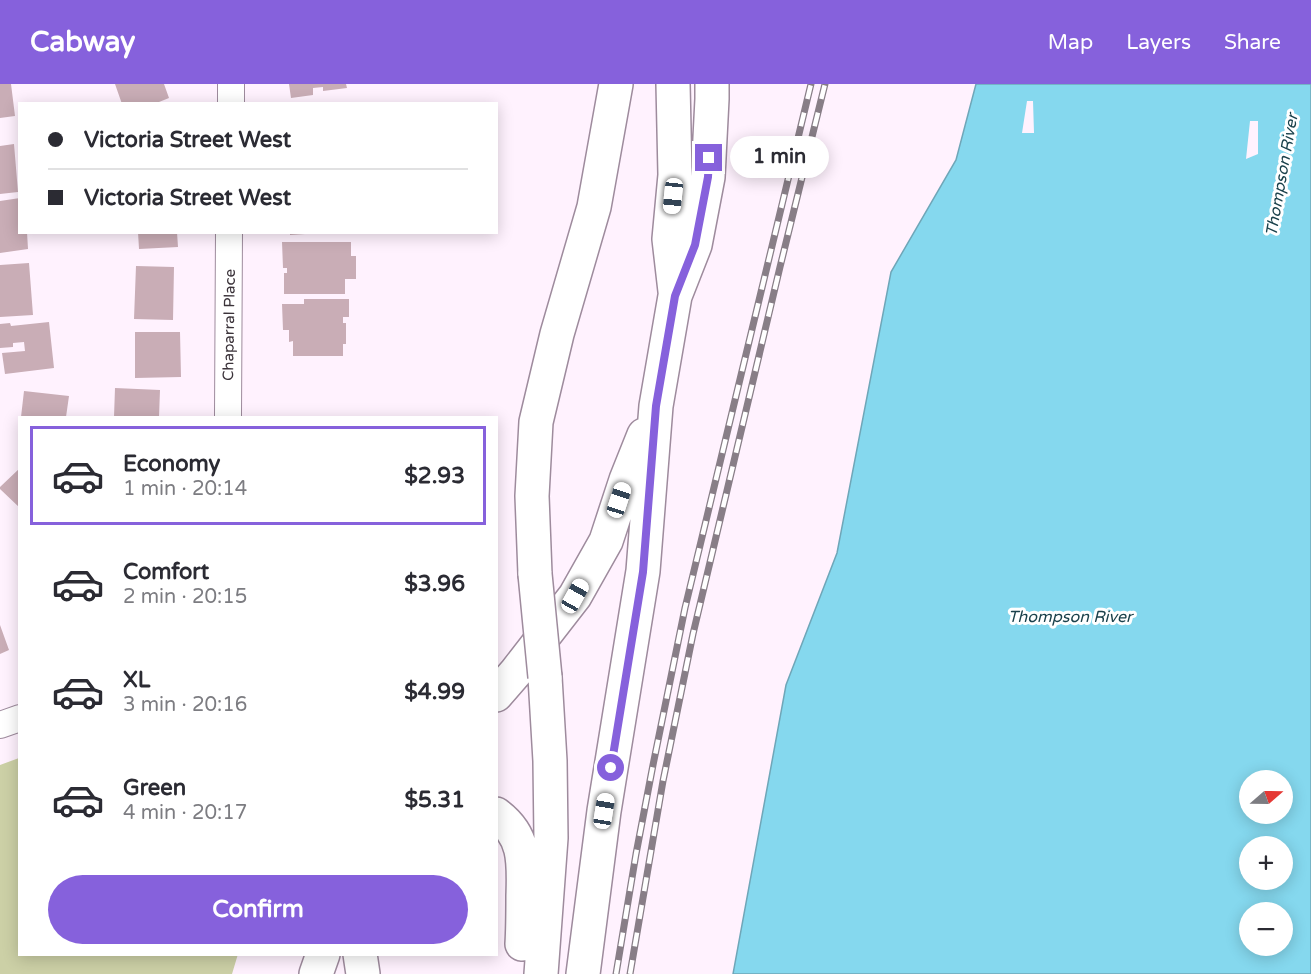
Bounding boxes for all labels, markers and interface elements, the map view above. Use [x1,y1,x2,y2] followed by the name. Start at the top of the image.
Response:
[30,25,135,59] text: Cabway
[1048,30,1093,55] text: Map
[1126,30,1191,55] text: Layers
[1224,30,1281,55] text: Share
[1261,110,1303,238] water label: Thompson River
[84,127,291,153] text: Victoria Street West
[730,137,829,179] callout: 1 min
[695,144,722,171] route end
[753,145,806,169] text: 1 min
[662,177,684,215] car
[84,185,291,211] text: Victoria Street West
[219,269,239,381] street label: Chaparral Place
[51,449,105,503] icon: car
[123,451,220,477] text: Economy
[404,463,465,489] text: $2.93
[123,477,247,501] text: 1 min · 20:14
[605,480,633,520] car
[51,557,105,611] icon: car
[123,559,209,585] text: Comfort
[404,571,465,597] text: $3.96
[558,576,592,616] car
[123,585,247,609] text: 2 min · 20:15
[1008,607,1134,627] water label: Thompson River
[51,665,105,719] icon: car
[123,667,150,693] text: XL
[404,679,465,705] text: $4.99
[123,693,247,717] text: 3 min · 20:16
[597,754,624,781] route start
[1239,770,1293,824] north arrow
[1239,770,1293,956] map controls
[51,773,105,827] icon: car
[123,775,186,801] text: Green
[404,787,465,813] text: $5.31
[592,792,616,830] car
[123,801,247,825] text: 4 min · 20:17
[1239,836,1293,890] button: +
[48,875,468,944] button: Confirm
[1239,902,1293,956] button: −

